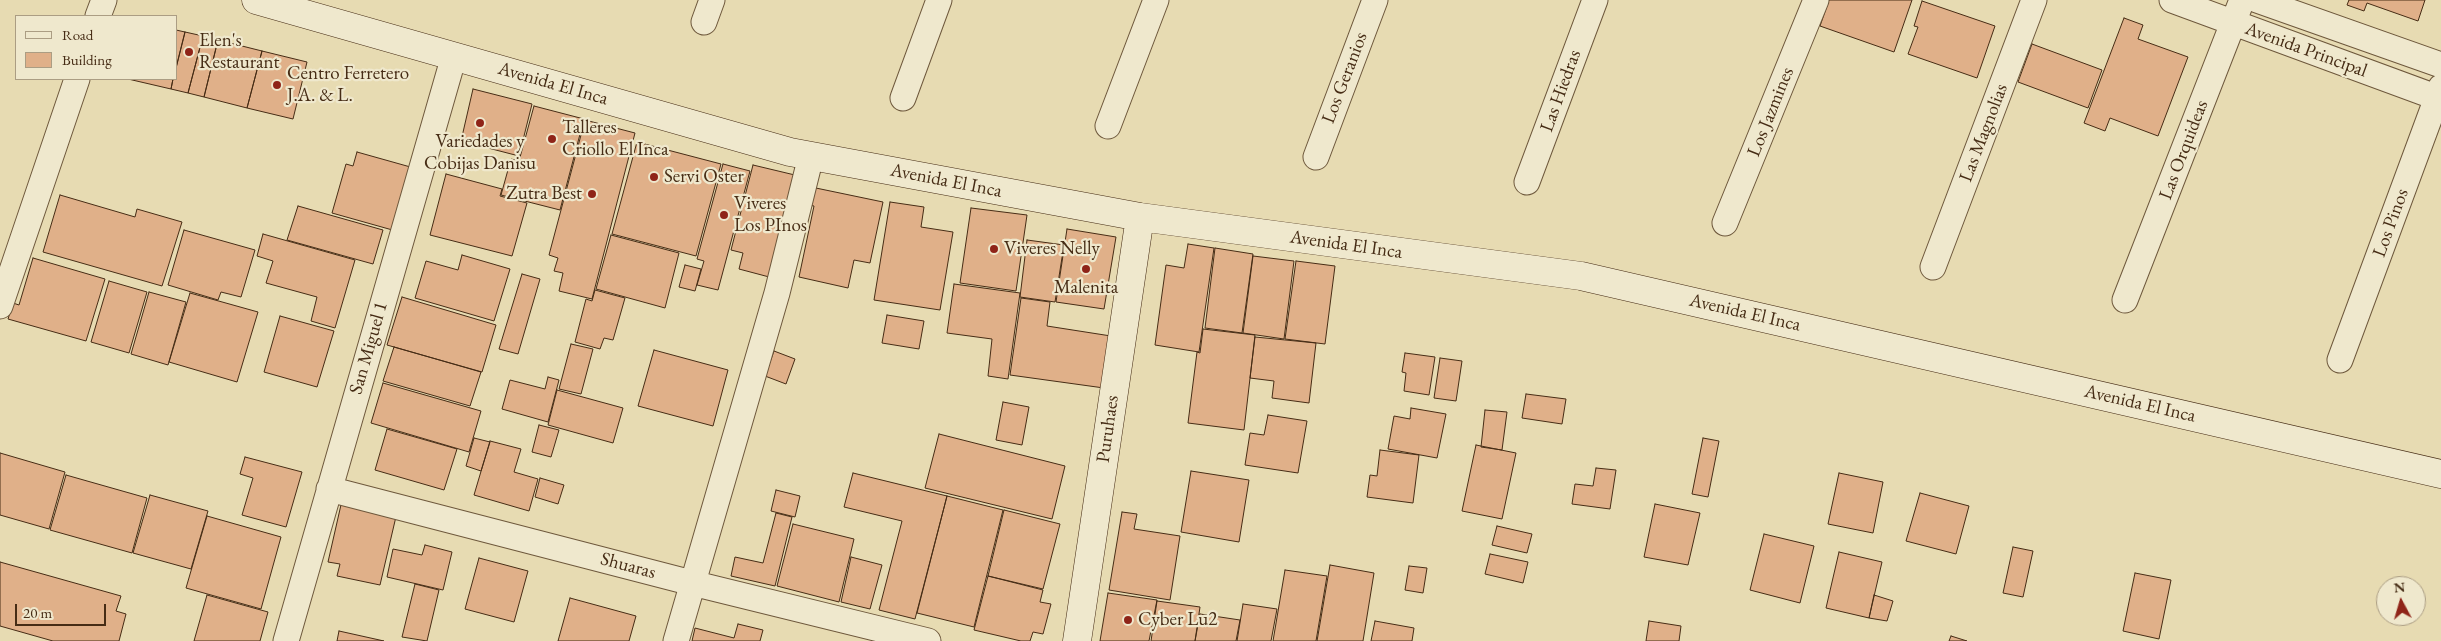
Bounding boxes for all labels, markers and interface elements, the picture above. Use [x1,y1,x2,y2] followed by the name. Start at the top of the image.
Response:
[15,15,178,80] legend
[2242,17,2370,83] street label: Avenida Principal
[62,25,93,44] text: Road
[1317,29,1373,127] street label: Los Geranios
[199,30,280,74] place label: Elen's Restaurant
[183,46,195,58] marker: Elen's Restaurant
[1536,47,1586,135] street label: Las Hiedras
[62,50,112,69] text: Building
[495,57,611,111] street label: Avenida El Inca
[287,63,409,107] place label: Centro Ferretero J.A. & L.
[1743,64,1799,160] street label: Los Jazmines
[271,79,283,91] marker: Centro Ferretero J.A. & L.
[1955,81,2013,185] street label: Las Magnolias
[2155,97,2213,203] street label: Las Orquideas
[474,117,486,129] marker: Variedades y Cobijas Danisu
[562,117,669,161] place label: Talleres Criollo El Inca
[424,131,536,175] place label: Variedades y Cobijas Danisu
[546,133,558,145] marker: Talleres Criollo El Inca
[888,159,1004,203] street label: Avenida El Inca
[664,166,744,188] place label: Servi Oster
[648,171,660,183] marker: Servi Oster
[506,183,582,205] place label: Zutra Best
[2368,186,2414,260] street label: Los Pinos
[586,188,598,200] marker: Zutra Best
[734,193,807,237] place label: Viveres Los PInos
[718,209,730,221] marker: Viveres Los PInos
[1288,226,1404,264] street label: Avenida El Inca
[1004,238,1100,260] place label: Viveres Nelly
[988,243,1000,255] marker: Viveres Nelly
[1080,263,1092,275] marker: Malenita
[1054,277,1118,299] place label: Malenita
[1687,289,1803,337] street label: Avenida El Inca
[345,299,393,397] street label: San Miguel 1
[2082,380,2198,428] street label: Avenida El Inca
[1092,394,1124,464] street label: Puruhaes
[598,548,658,584] street label: Shuaras
[2376,576,2426,626] north arrow
[2393,578,2406,597] text: N
[18,594,109,626] scale bar
[23,603,52,622] text: 20 m
[1138,609,1217,631] place label: Cyber Lu2
[1122,614,1134,626] marker: Cyber Lu2

